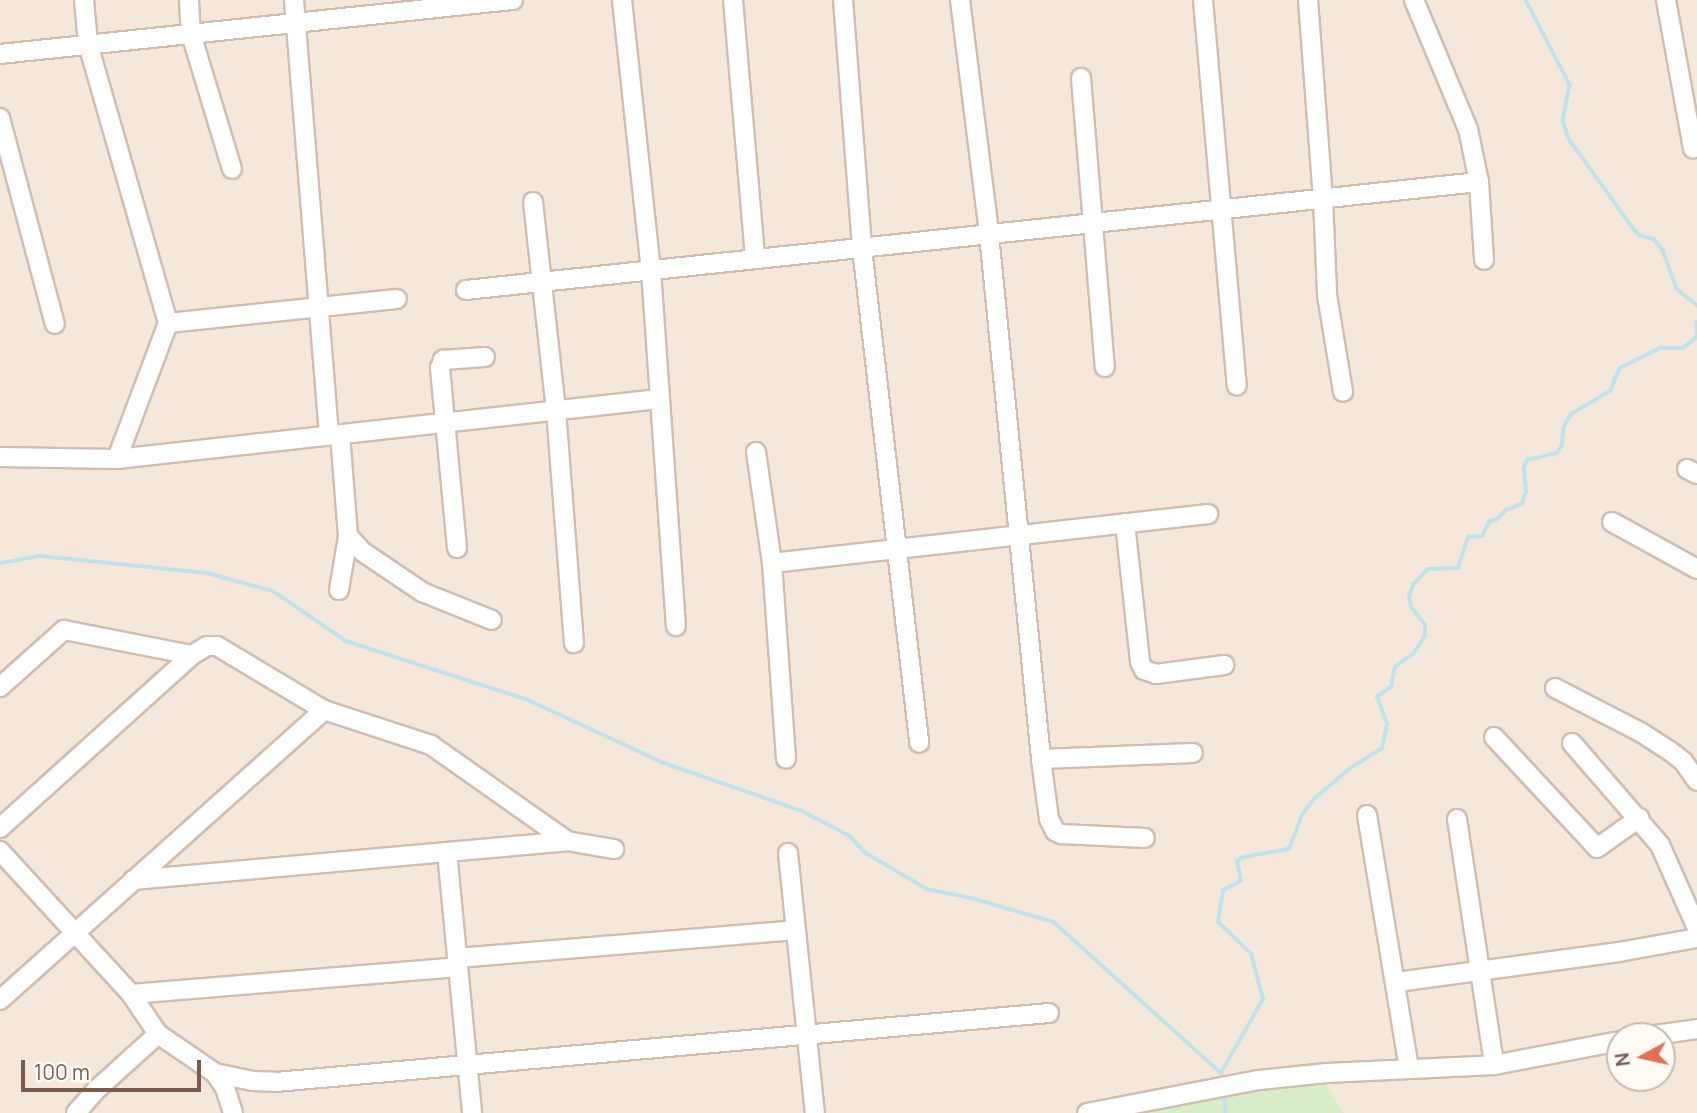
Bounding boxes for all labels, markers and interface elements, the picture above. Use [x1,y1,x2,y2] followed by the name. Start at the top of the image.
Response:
[1606,1022,1676,1092] north arrow
[24,1046,205,1090] scale bar
[1608,1051,1636,1068] text: N
[34,1058,90,1086] text: 100 m

